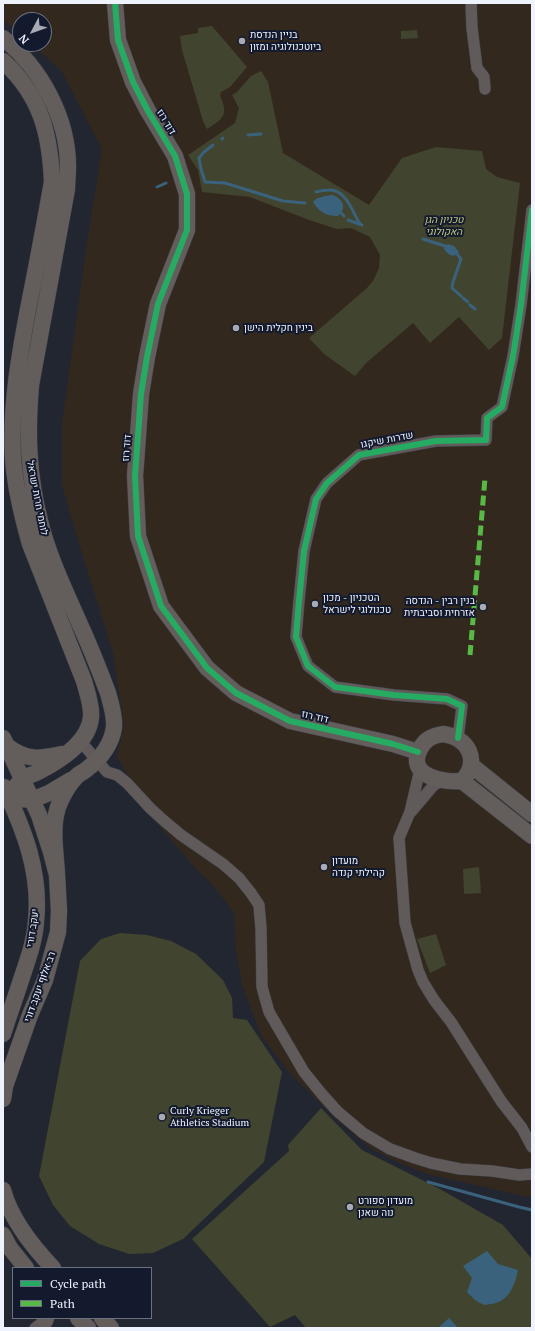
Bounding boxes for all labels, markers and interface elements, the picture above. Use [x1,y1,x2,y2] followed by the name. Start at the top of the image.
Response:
[12,12,52,52] north arrow
[250,29,321,52] place label: בניין הנדסת ביוטכנולוגיה ומזון
[16,31,32,47] text: N
[237,36,247,46] marker: בניין הנדסת ביוטכנולוגיה ומזון
[154,107,178,137] street label: דוד רוז
[424,214,464,238] park label: טכניון הגן האקולוגי
[244,322,313,334] place label: בינין חקלית הישן
[231,323,241,333] marker: בינין חקלית הישן
[360,429,414,451] street label: שדרות שיקגו
[120,434,134,462] street label: דוד רוז
[24,460,50,536] street label: לוחמי חרות ישראל
[323,592,391,616] place label: הטכניון - מכון טכנולוגי לישראל
[404,595,475,618] place label: בנין רבין - הנדסה אזרחית וסביבתית
[310,599,320,609] marker: הטכניון - מכון טכנולוגי לישראל
[478,602,488,612] marker: בנין רבין - הנדסה אזרחית וסביבתית
[300,708,330,726] street label: דוד רוז
[332,855,385,878] place label: מועדון קהילתי קנדה
[319,862,329,872] marker: מועדון קהילתי קנדה
[24,908,42,948] street label: יעקב דורי
[22,950,58,1024] street label: רב אלוף יעקב דורי
[170,1105,249,1128] place label: Curly Krieger Athletics Stadium
[157,1112,167,1122] marker: Curly Krieger Athletics Stadium
[358,1195,413,1218] place label: מועדון ספורט נוה שאנן
[345,1202,355,1212] marker: מועדון ספורט נוה שאנן
[12,1267,152,1319] legend
[50,1276,106,1291] text: Cycle path
[50,1296,75,1311] text: Path

